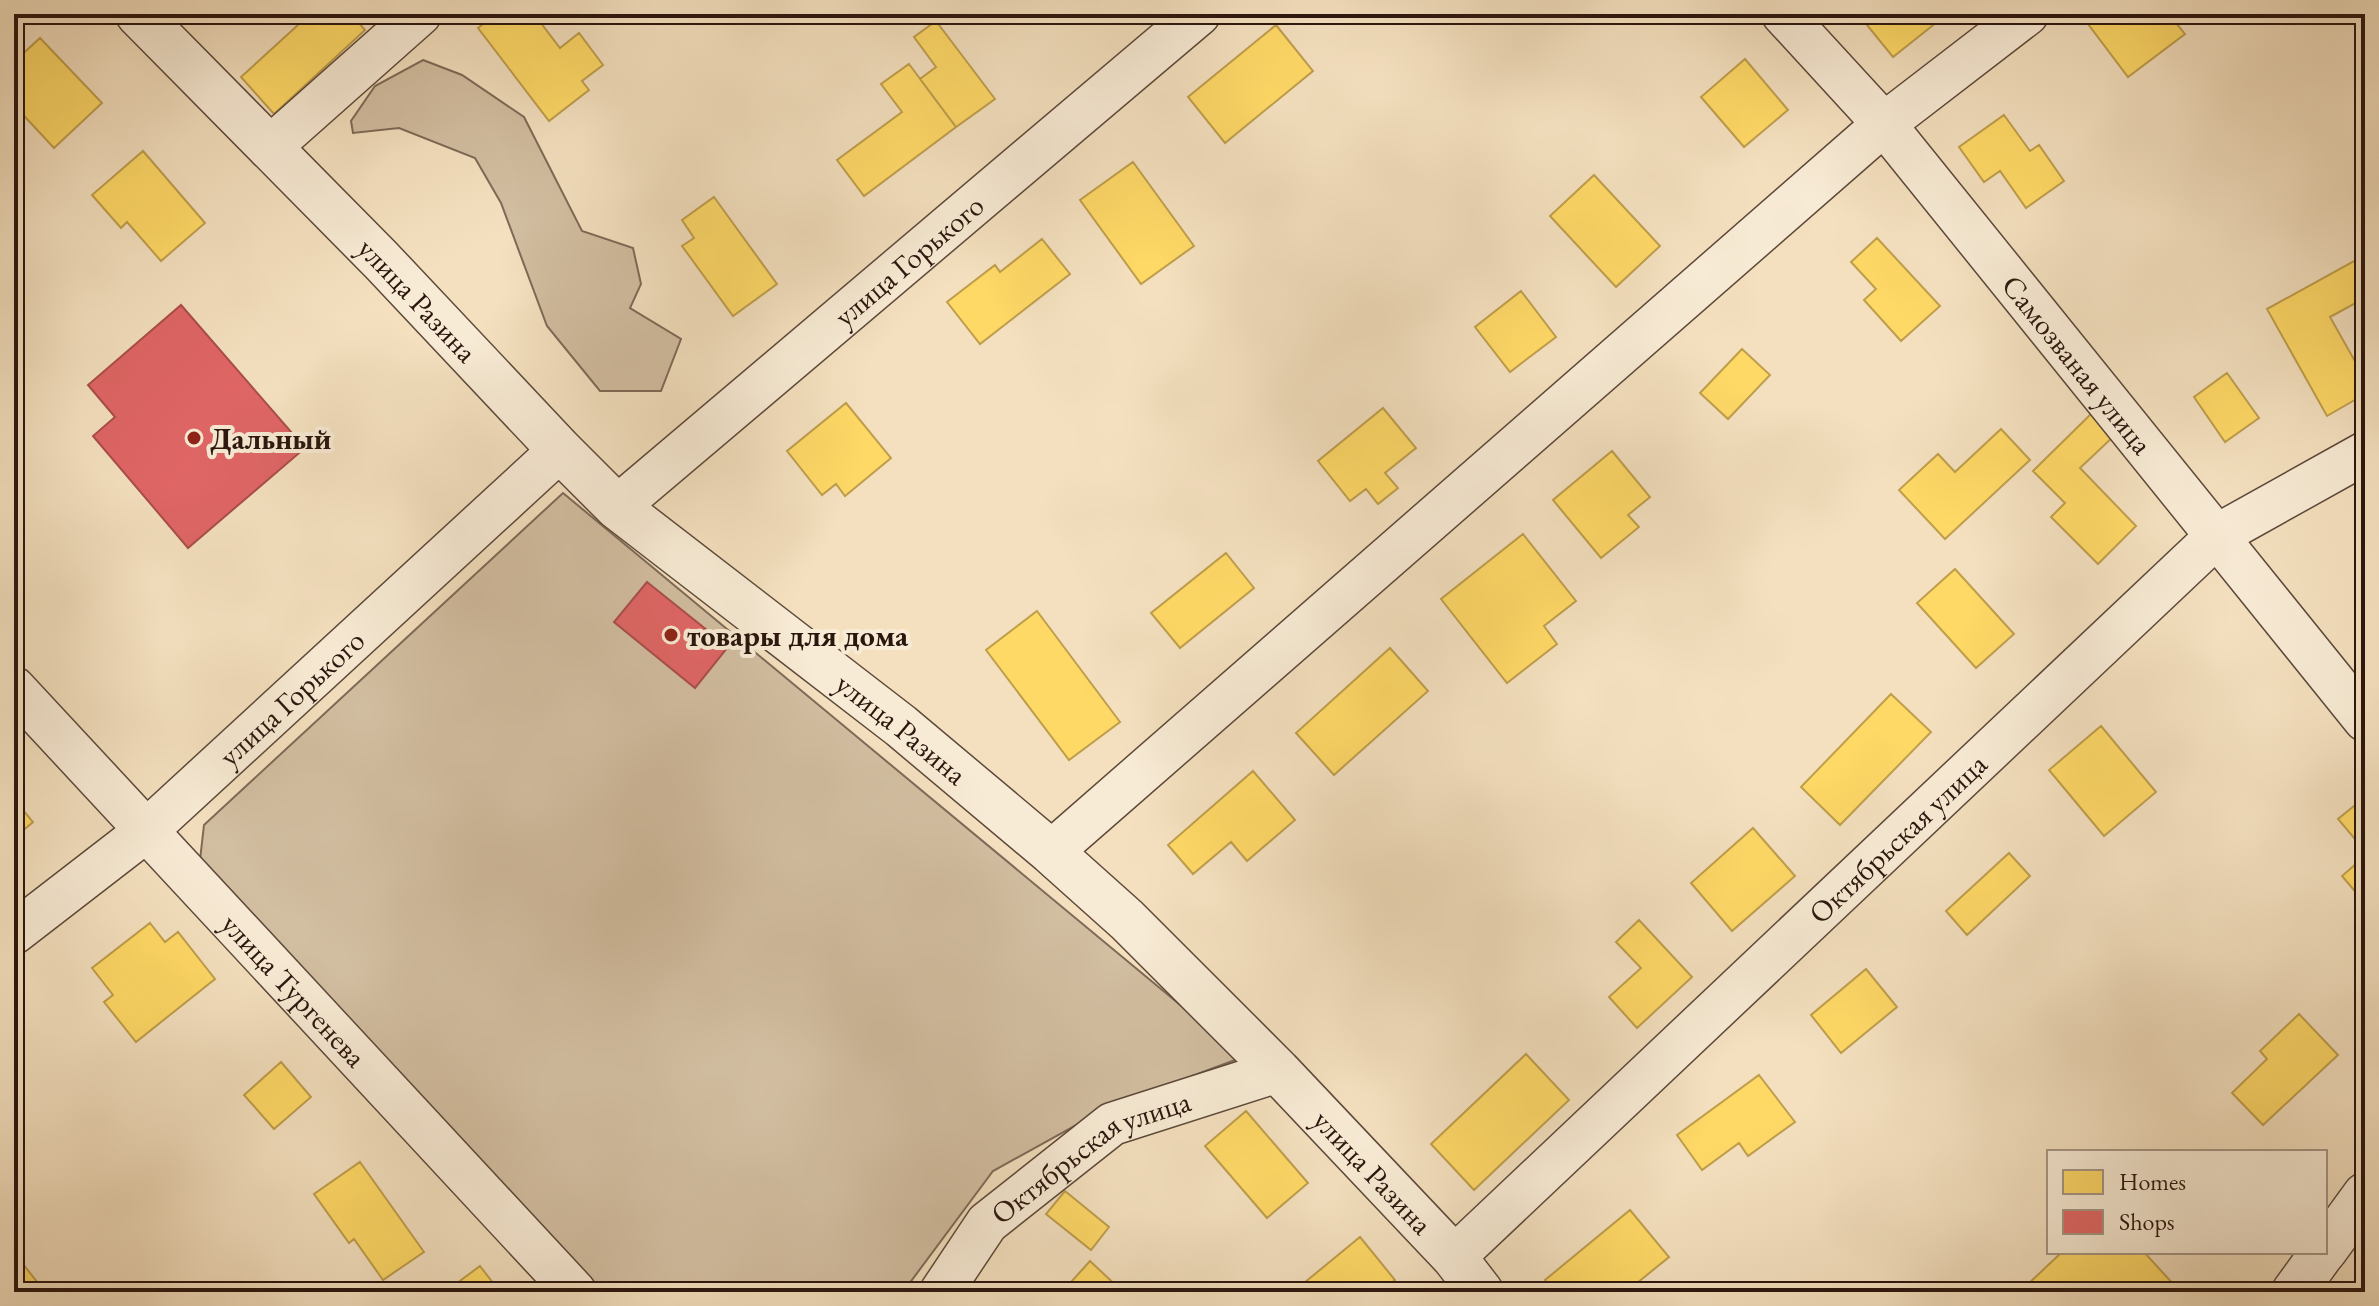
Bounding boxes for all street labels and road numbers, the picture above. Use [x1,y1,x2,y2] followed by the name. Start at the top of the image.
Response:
[825,185,992,335] street label: улица Горького
[350,229,486,370] street label: улица Разина
[1994,266,2162,462] street label: Самозваная улица
[210,620,372,774] street label: улица Горького
[828,664,975,793] street label: улица Разина
[1800,744,1995,932] street label: Октябрьская улица
[213,905,375,1075] street label: улица Тургенева
[982,1081,1195,1232] street label: Октябрьская улица
[1305,1101,1442,1242] street label: улица Разина

